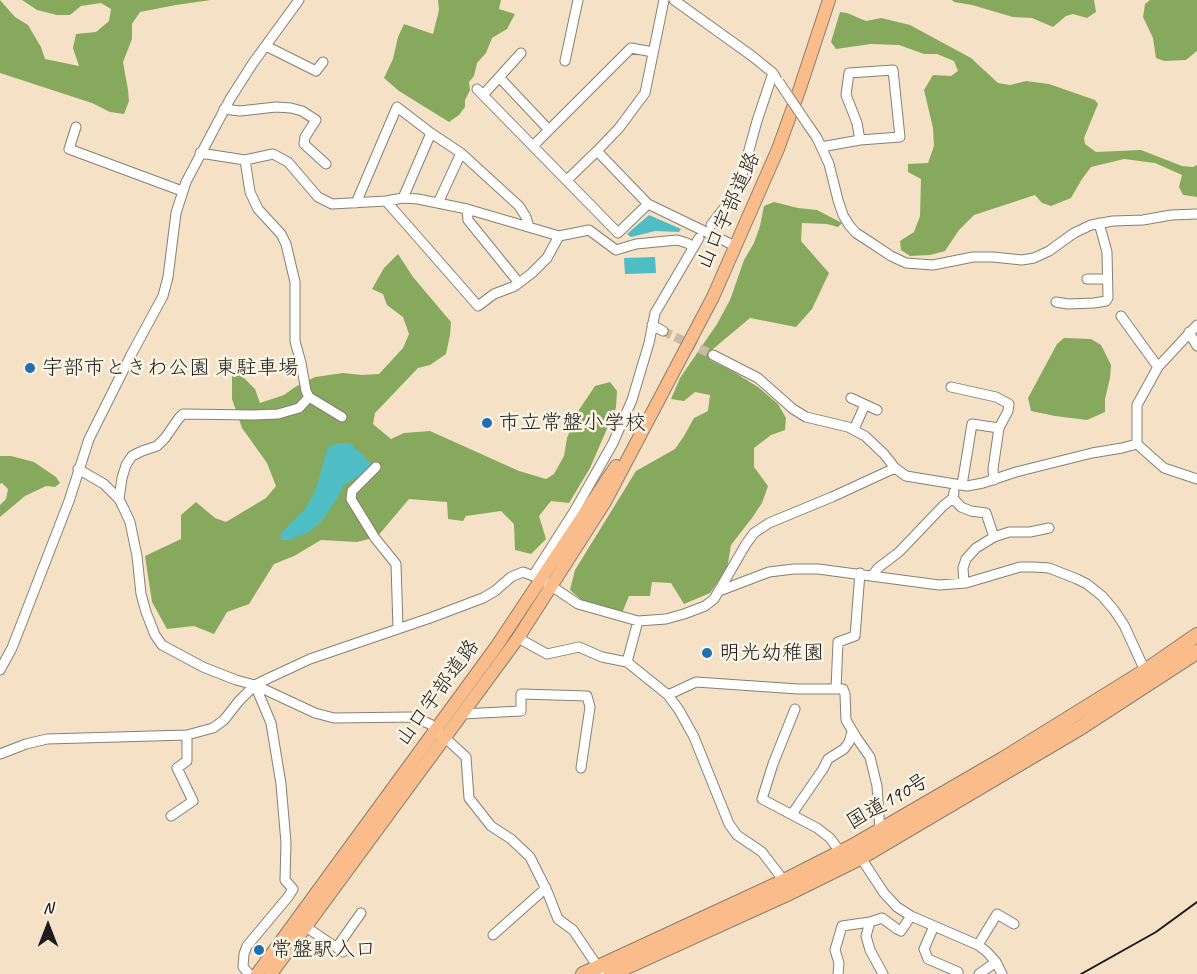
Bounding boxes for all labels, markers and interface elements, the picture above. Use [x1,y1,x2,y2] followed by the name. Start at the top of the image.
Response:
[692,148,766,274] street label: 山口宇部道路
[42,355,299,381] place label: 宇部市ときわ公園 東駐車場
[23,361,37,375] marker: 宇部市ときわ公園 東駐車場
[499,410,646,436] place label: 市立常盤小学校
[480,416,494,430] marker: 市立常盤小学校
[391,635,485,751] street label: 山口宇部道路
[719,640,824,666] place label: 明光幼稚園
[700,646,714,660] marker: 明光幼稚園
[842,768,934,836] street label: 国道190号
[18,896,78,956] north arrow
[43,898,53,918] text: N
[271,937,376,963] place label: 常盤駅入口
[252,943,266,957] marker: 常盤駅入口

